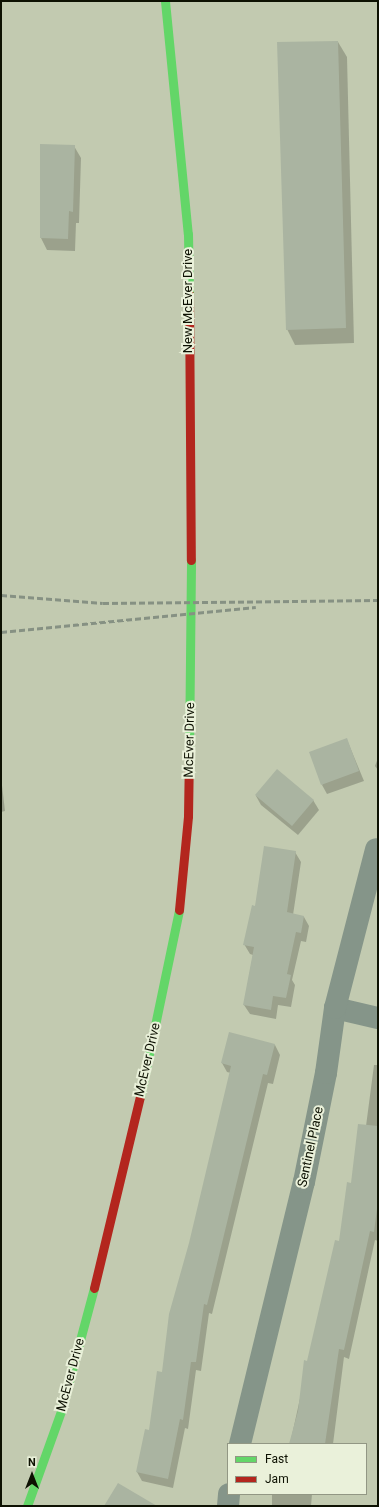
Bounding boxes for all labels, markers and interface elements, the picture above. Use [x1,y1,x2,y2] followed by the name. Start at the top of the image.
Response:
[180,249,196,353] street label: New McEver Drive
[182,702,198,778] street label: McEver Drive
[132,1022,164,1098] street label: McEver Drive
[295,1105,327,1189] street label: Sentinel Place
[54,1337,88,1413] street label: McEver Drive
[227,1443,367,1495] legend
[265,1452,288,1466] text: Fast
[12,1455,52,1495] north arrow
[28,1456,36,1469] text: N
[265,1472,289,1486] text: Jam

